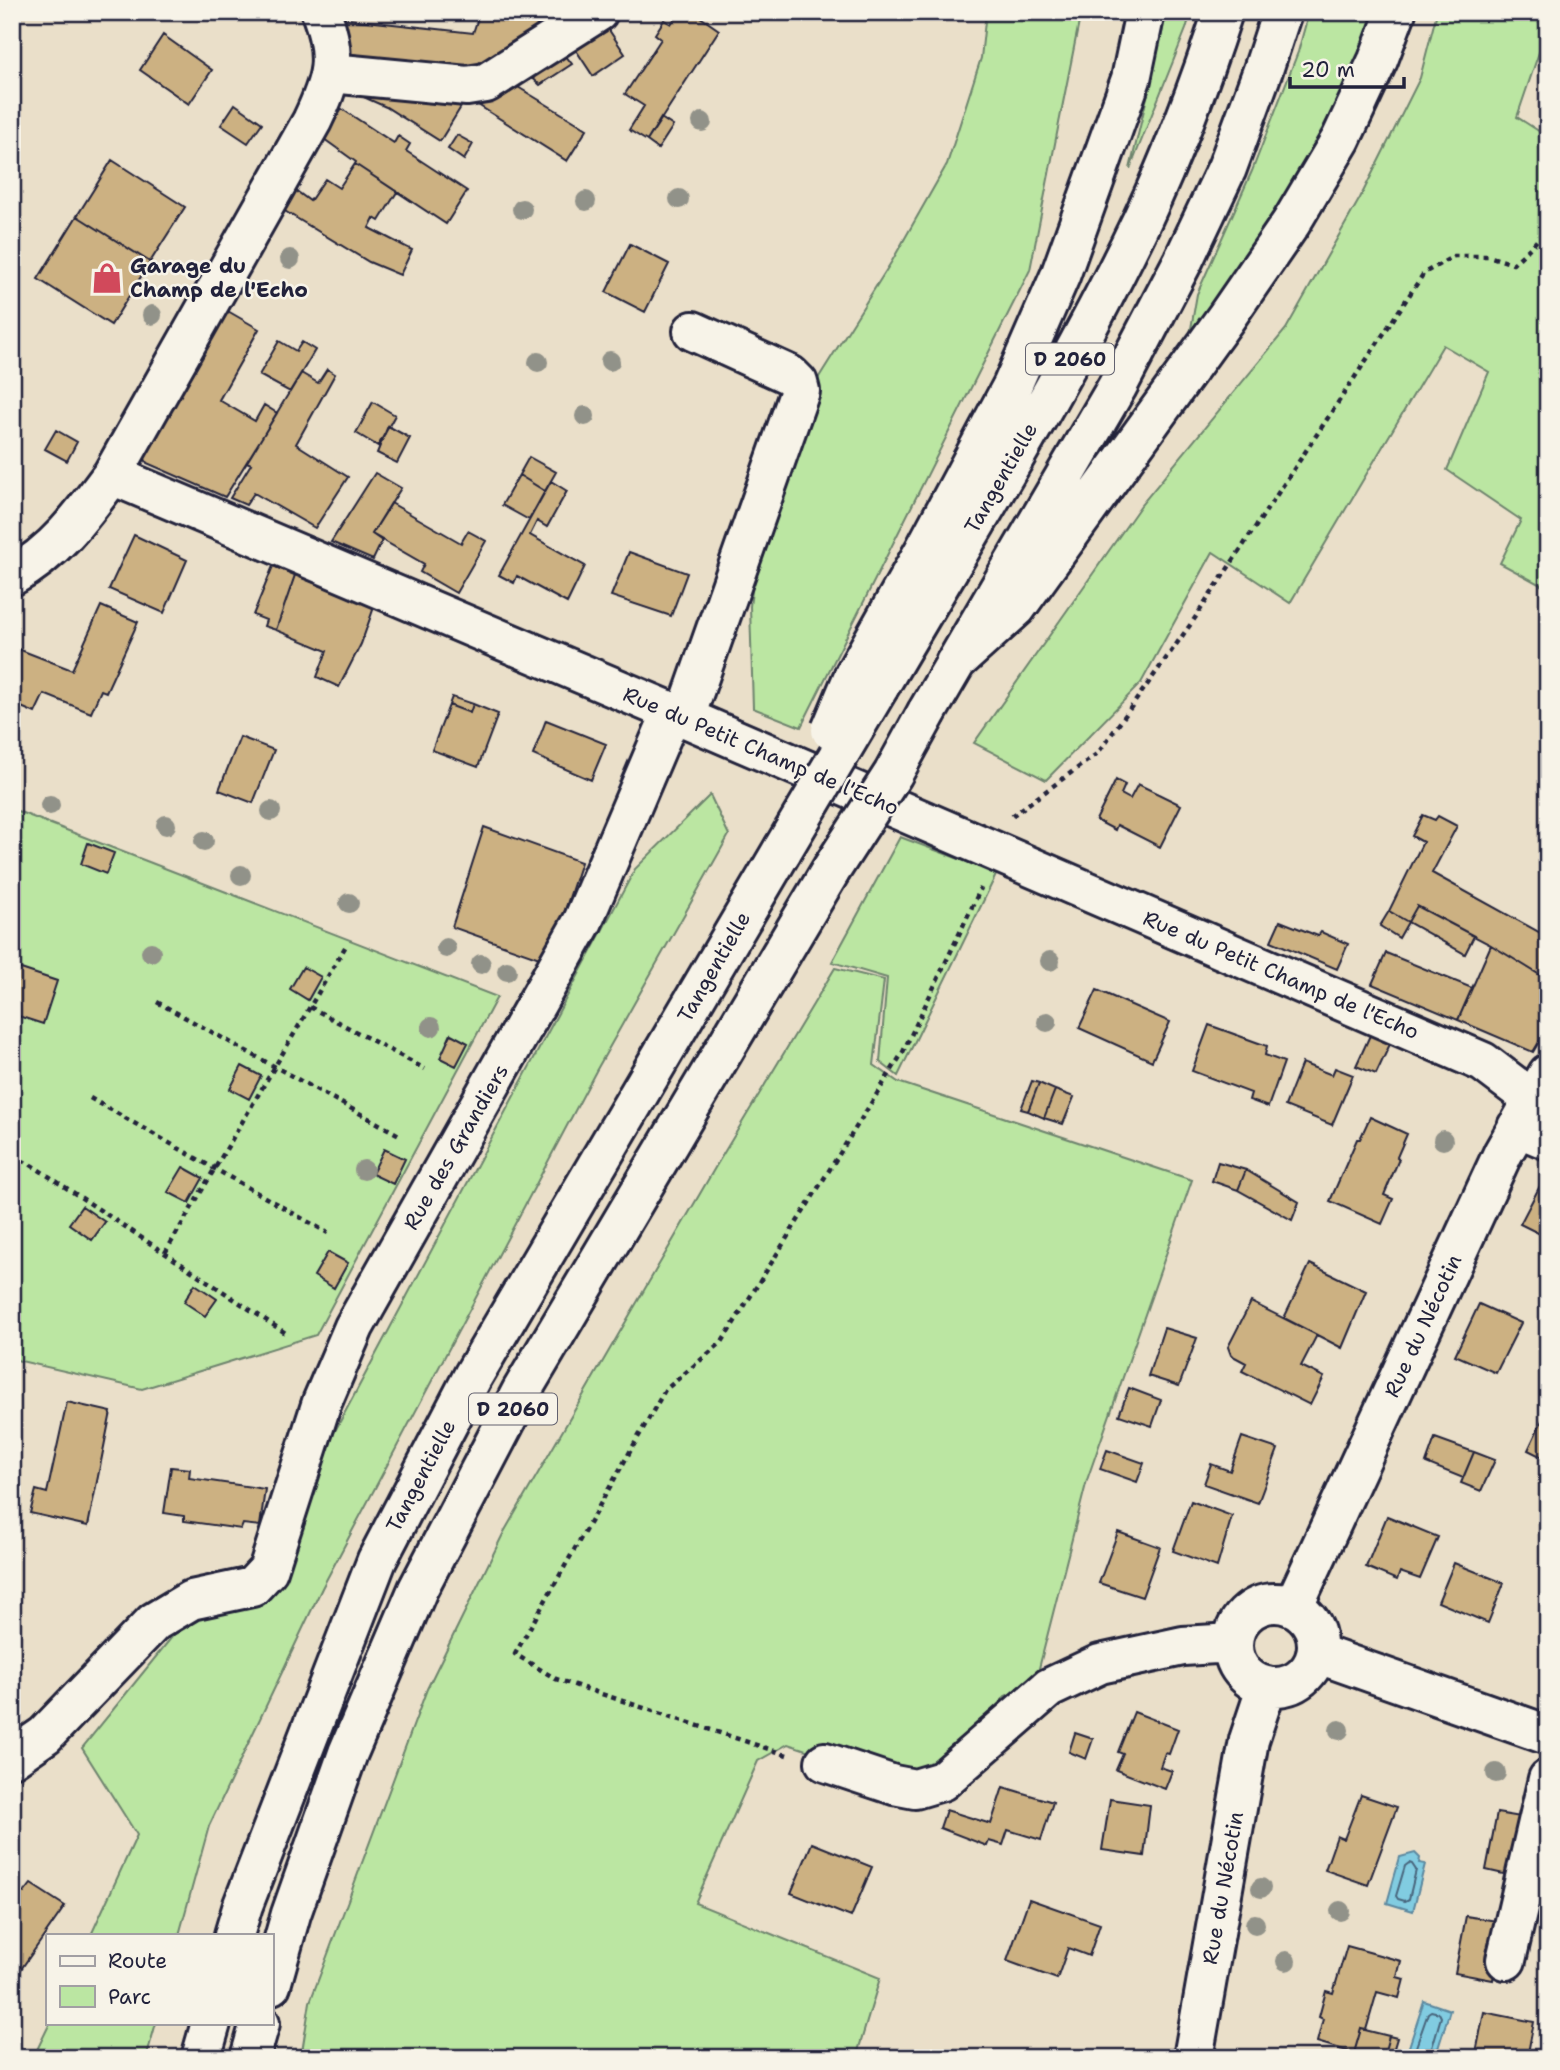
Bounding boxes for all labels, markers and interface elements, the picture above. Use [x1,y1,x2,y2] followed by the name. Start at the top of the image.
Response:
[1290,46,1404,90] scale bar
[1301,56,1355,84] text: 20 m
[130,252,308,304] place label: Garage du Champ de l'Echo
[90,261,124,295] shop icon: Garage du Champ de l'Echo
[1026,344,1114,374] road number: D 2060
[958,417,1044,539] street label: Tangentielle
[619,680,903,822] street label: Rue du Petit Champ de l'Echo
[1139,904,1423,1046] street label: Rue du Petit Champ de l'Echo
[671,906,757,1028] street label: Tangentielle
[397,1059,515,1235] street label: Rue des Grandiers
[1378,1250,1468,1402] street label: Rue du Nécotin
[469,1394,557,1424] road number: D 2060
[380,1415,462,1537] street label: Tangentielle
[1196,1809,1250,1967] street label: Rue du Nécotin
[46,1934,273,2024] legend
[108,1947,167,1975] text: Route
[108,1983,151,2011] text: Parc

